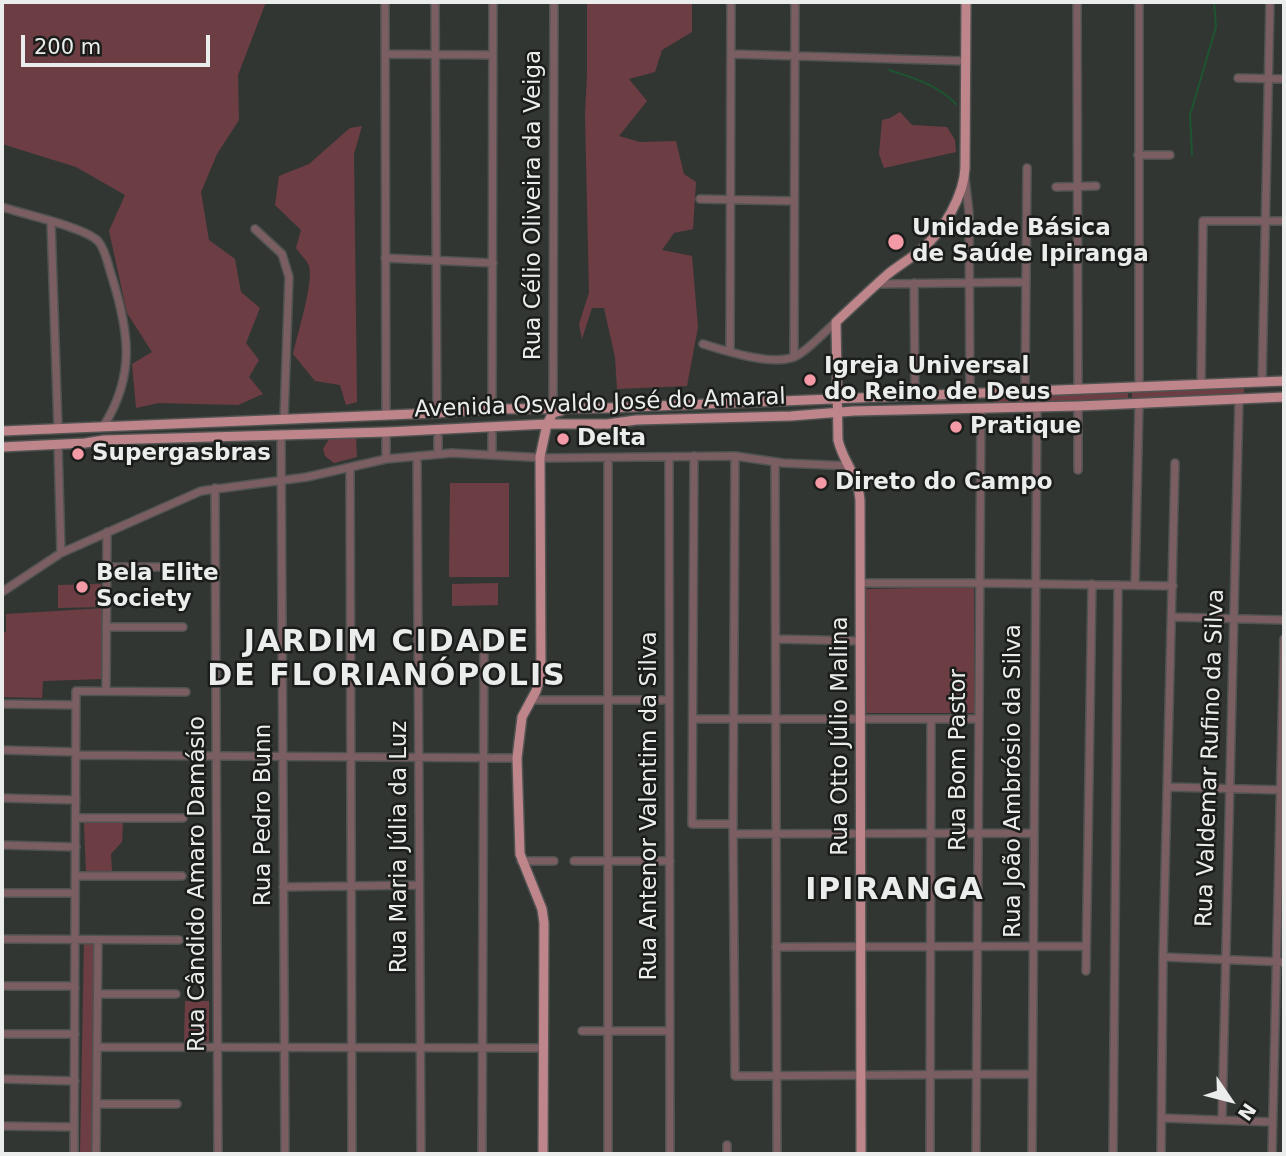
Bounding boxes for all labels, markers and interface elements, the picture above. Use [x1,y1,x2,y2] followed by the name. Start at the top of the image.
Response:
[24,21,214,65] scale bar
[34,35,101,59] text: 200 m
[520,50,548,360] street label: Rua Célio Oliveira da Veiga
[912,215,1149,269] place label: Unidade Básica de Saúde Ipiranga
[886,232,906,252] marker: Unidade Básica de Saúde Ipiranga
[824,353,1050,407] place label: Igreja Universal do Reino de Deus
[802,372,818,388] marker: Igreja Universal do Reino de Deus
[414,384,786,424] street label: Avenida Osvaldo José do Amaral
[970,413,1081,441] place label: Pratique
[948,419,964,435] marker: Pratique
[577,425,646,453] place label: Delta
[555,431,571,447] marker: Delta
[92,440,271,468] place label: Supergasbras
[70,446,86,462] marker: Supergasbras
[835,469,1053,497] place label: Direto do Campo
[813,475,829,491] marker: Direto do Campo
[96,560,219,614] place label: Bela Elite Society
[74,579,90,595] marker: Bela Elite Society
[1191,588,1231,928] street label: Rua Valdemar Rufino da Silva
[827,616,855,856] street label: Rua Otto Júlio Malina
[1000,624,1028,938] street label: Rua João Ambrósio da Silva
[209,625,565,696] district label: JARDIM CIDADE DE FLORIANÓPOLIS
[636,631,664,981] street label: Rua Antenor Valentim da Silva
[945,669,973,851] street label: Rua Bom Pastor
[184,716,212,1052] street label: Rua Cândido Amaro Damásio
[386,721,414,973] street label: Rua Maria Júlia da Luz
[250,724,278,906] street label: Rua Pedro Bunn
[806,873,984,909] district label: IPIRANGA
[1195,1065,1265,1135] north arrow
[1234,1099,1261,1125] text: N

